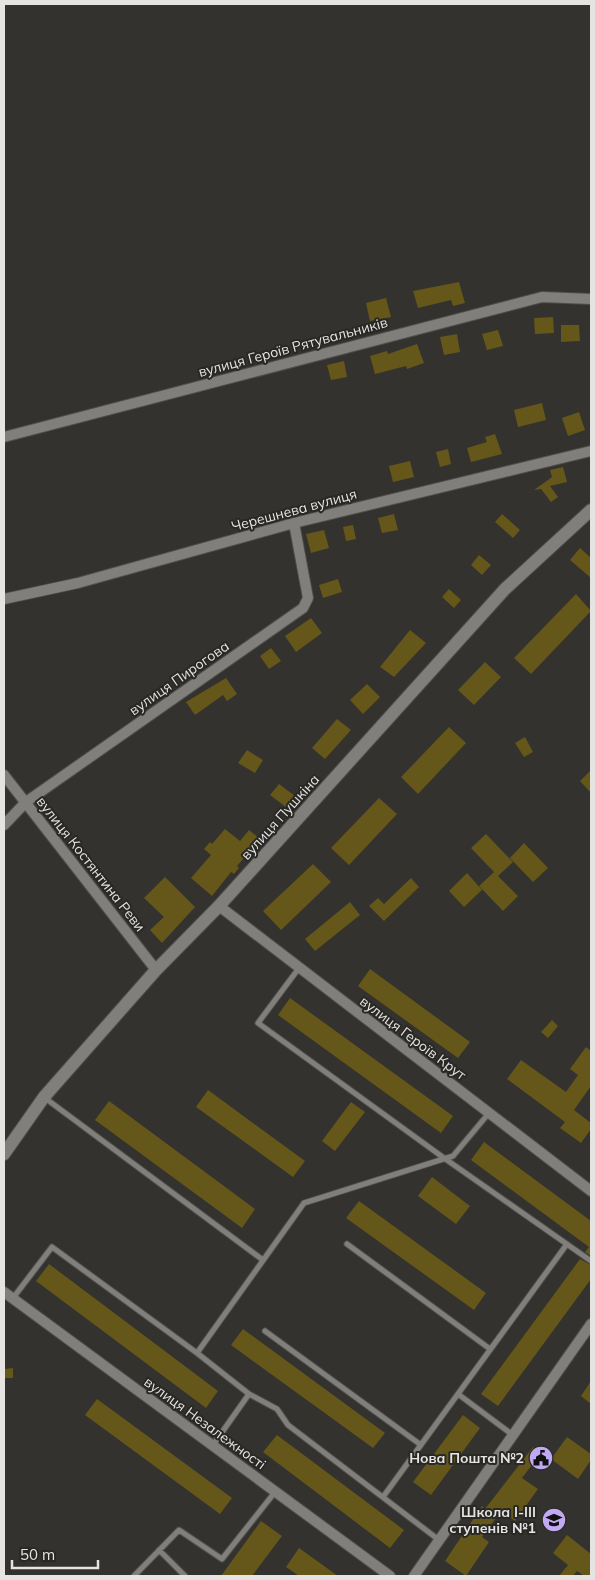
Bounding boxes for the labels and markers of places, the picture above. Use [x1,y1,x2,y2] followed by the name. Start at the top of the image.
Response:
[528,1445,554,1471] public building icon: Нова Пошта №2
[409,1449,524,1467] place label: Нова Пошта №2
[449,1503,536,1537] place label: Школа І-ІІІ ступенів №1
[541,1507,567,1533] school or university icon: Школа І-ІІІ ступенів №1

